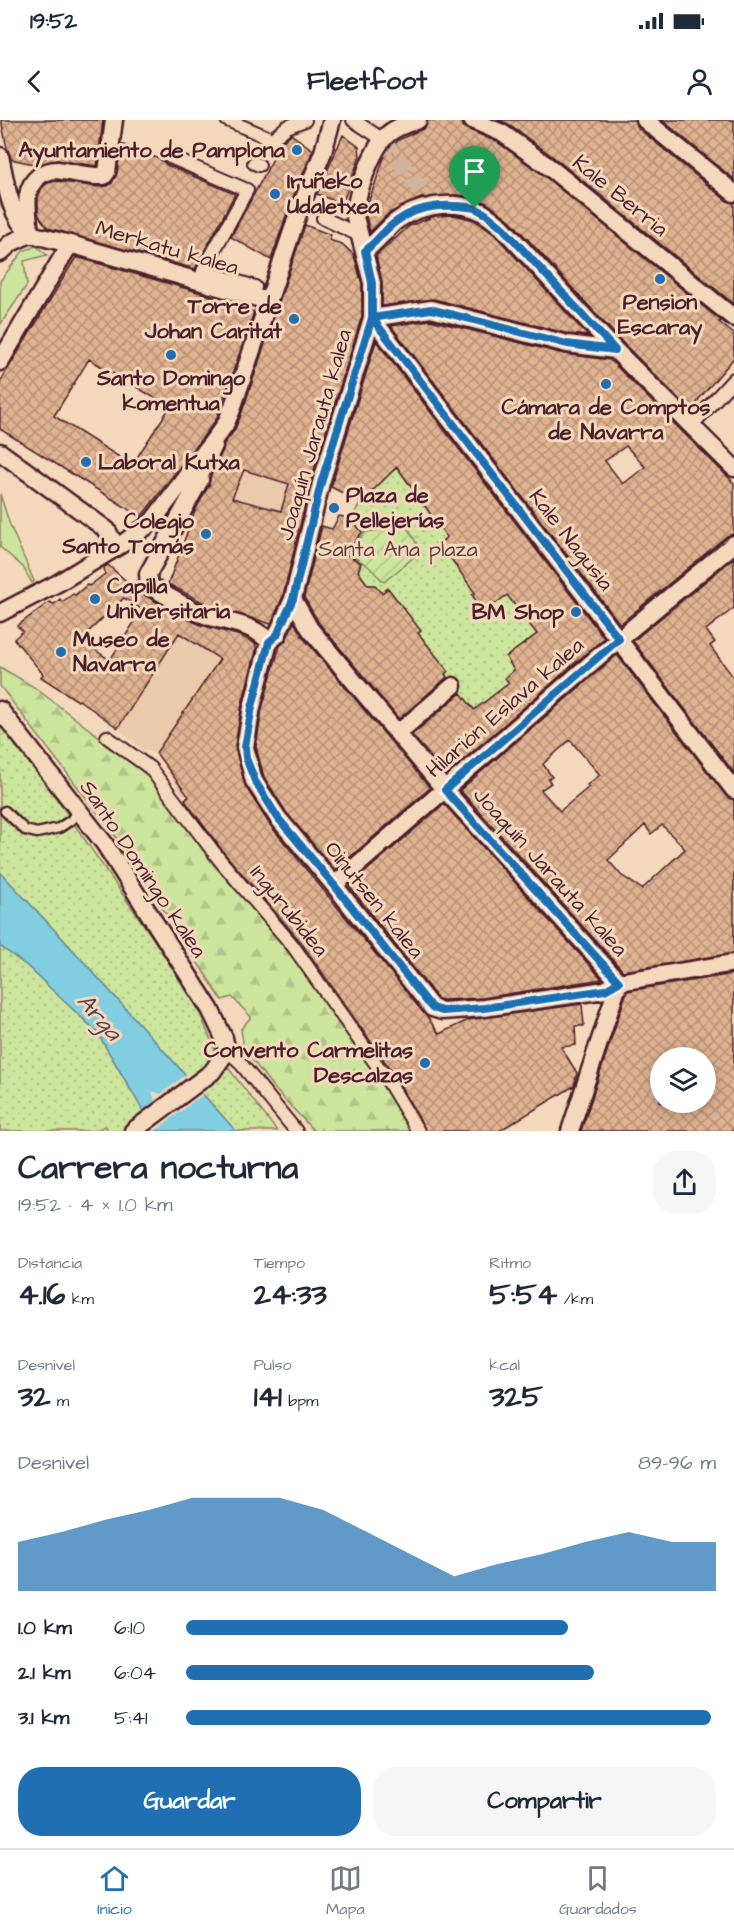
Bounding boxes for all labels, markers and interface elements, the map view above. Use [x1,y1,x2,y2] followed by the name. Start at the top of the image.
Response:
[30,6,77,37] text: 19:52
[307,62,427,100] text: Fleetfoot
[18,65,51,98] icon: back
[683,65,716,98] icon: person
[19,135,286,168] place label: Ayuntamiento de Pamplona
[290,143,304,157] marker: Ayuntamiento de Pamplona
[449,146,500,208] pin
[566,148,674,244] street label: Kale Berria
[458,155,491,188] icon: arrive
[287,166,380,222] place label: Iruñeko Udaletxea
[268,187,282,201] marker: Iruñeko Udaletxea
[92,213,242,283] street label: Merkatu kalea
[653,272,667,286] marker: Pension Escaray
[618,287,703,345] place label: Pension Escaray
[144,291,283,347] place label: Torre de Johan Caritat
[287,312,301,326] marker: Torre de Johan Caritat
[270,326,360,544] street label: Joaquín Jarauta kalea
[164,348,178,362] marker: Santo Domingo komentua
[96,363,246,419] place label: Santo Domingo komentua
[599,377,613,391] marker: Cámara de Comptos de Navarra
[502,392,710,448] place label: Cámara de Comptos de Navarra
[98,447,240,478] place label: Laboral Kutxa
[79,455,93,469] marker: Laboral Kutxa
[346,480,444,536] place label: Plaza de Pellejerías
[521,482,621,598] street label: Kale Nagusia
[327,501,341,515] marker: Plaza de Pellejerías
[61,506,195,562] place label: Colegio Santo Tomás
[199,527,213,541] marker: Colegio Santo Tomás
[318,534,478,565] park label: Santa Ana plaza
[107,571,231,627] place label: Capilla Universitaria
[88,592,102,606] marker: Capilla Universitaria
[472,597,565,628] place label: BM Shop
[569,605,583,619] marker: BM Shop
[73,624,170,680] place label: Museo de Navarra
[419,631,591,785] street label: Hilarión Eslava kalea
[54,645,68,659] marker: Museo de Navarra
[71,774,214,965] street label: Santo Domingo kalea
[465,781,635,963] street label: Joaquín Jarauta kalea
[317,835,431,965] street label: Oinutsen kalea
[241,858,336,964] street label: Ingurubidea
[68,986,130,1050] water label: Arga
[204,1035,413,1091] place label: Convento Carmelitas Descalzas
[650,1047,716,1113] map controls
[650,1047,716,1113] button: layers
[418,1056,432,1070] marker: Convento Carmelitas Descalzas
[18,1145,298,1191] text: Carrera nocturna
[653,1151,716,1214] button: share
[18,1191,173,1219] text: 19:52 · 4 × 1.0 km
[18,1252,82,1274] text: Distancia
[254,1252,305,1274] text: Tiempo
[489,1252,531,1274] text: Ritmo
[18,1274,65,1316] text: 4.16
[254,1274,327,1316] text: 24:33
[489,1274,557,1316] text: 5:54
[65,1288,94,1310] text: km
[557,1288,593,1310] text: /km
[18,1354,75,1376] text: Desnivel
[254,1354,292,1376] text: Pulso
[489,1354,520,1376] text: kcal
[18,1376,50,1418] text: 32
[254,1376,282,1418] text: 141
[489,1376,543,1418] text: 325
[50,1390,69,1412] text: m
[282,1390,319,1412] text: bpm
[18,1449,89,1477] text: Desnivel
[638,1449,716,1477] text: 89–96 m
[18,1614,72,1642] text: 1.0 km
[114,1614,145,1642] text: 6:10
[18,1659,71,1687] text: 2.1 km
[114,1659,156,1687] text: 6:04
[18,1704,69,1732] text: 3.1 km
[114,1704,148,1732] text: 5:41
[18,1767,361,1836] button: Guardar
[373,1767,716,1836] button: Compartir
[97,1862,132,1920] tab: Inicio
[326,1862,365,1920] tab: Mapa
[559,1862,637,1920] tab: Guardados

